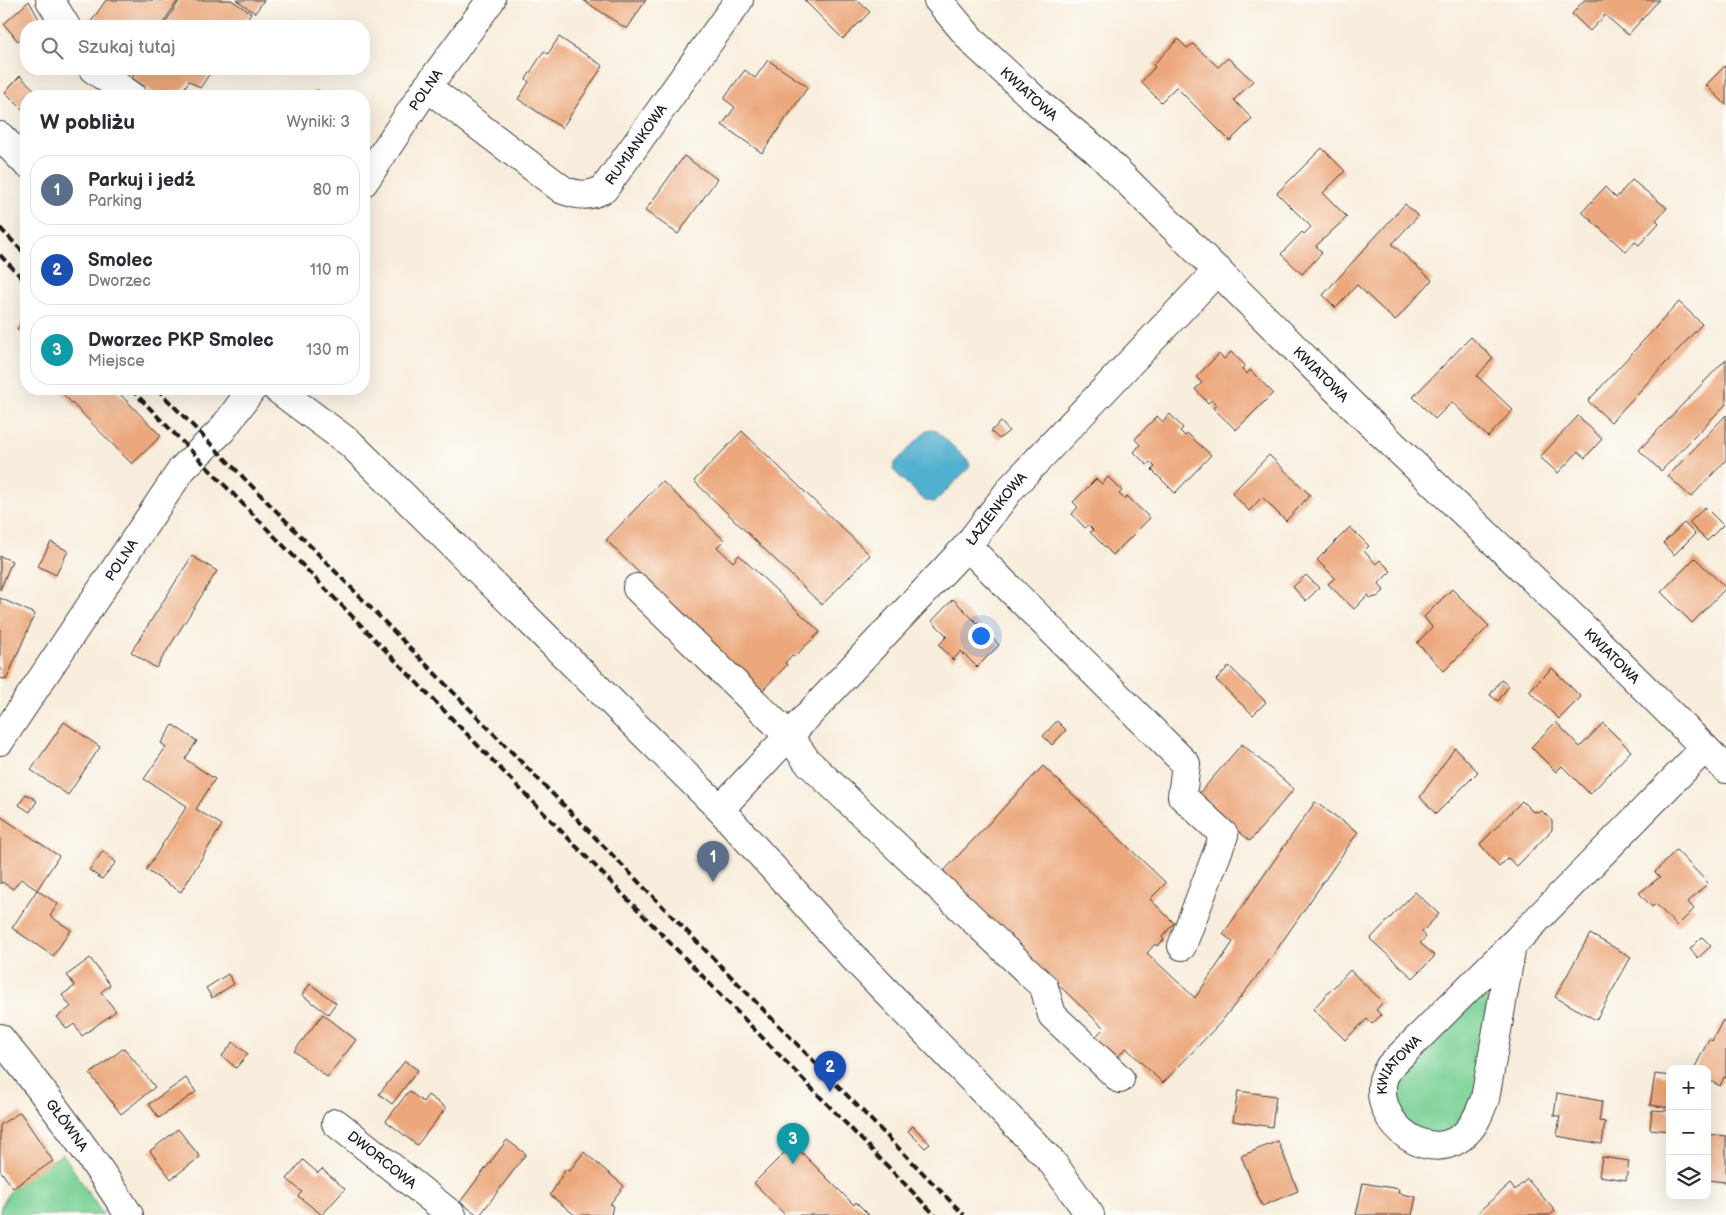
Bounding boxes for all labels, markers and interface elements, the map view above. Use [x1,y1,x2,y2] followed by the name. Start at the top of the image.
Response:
[20,20,370,75] search box
[38,34,66,62] icon: search
[78,36,175,59] text: Szukaj tutaj
[997,63,1061,124] street label: KWIATOWA
[405,65,446,114] street label: POLNA
[601,100,671,188] street label: RUMIANKOWA
[40,110,135,135] text: W pobliżu
[287,113,350,132] text: Wyniki: 3
[88,169,195,192] text: Parkuj i jedź
[54,181,60,200] text: 1
[313,181,349,200] text: 80 m
[88,192,142,211] text: Parking
[88,249,153,272] text: Smolec
[52,261,62,280] text: 2
[310,261,349,280] text: 110 m
[88,272,151,291] text: Dworzec
[88,329,274,352] text: Dworzec PKP Smolec
[52,341,62,360] text: 3
[306,341,349,360] text: 130 m
[1290,343,1353,406] street label: KWIATOWA
[88,352,145,371] text: Miejsce
[962,468,1030,549] street label: ŁAZIENKOWA
[101,535,142,584] street label: POLNA
[968,623,994,649] your location
[1581,625,1644,687] street label: KWIATOWA
[697,841,729,882] pin: 1
[1373,1031,1425,1095] street label: KWIATOWA
[814,1051,846,1092] pin: 2
[1666,1065,1711,1200] map controls
[1666,1065,1711,1110] button: +
[42,1096,92,1155] street label: GŁÓWNA
[1666,1110,1711,1155] button: −
[777,1123,809,1164] pin: 3
[344,1127,420,1192] street label: DWORCOWA
[1666,1155,1711,1200] button: layers

